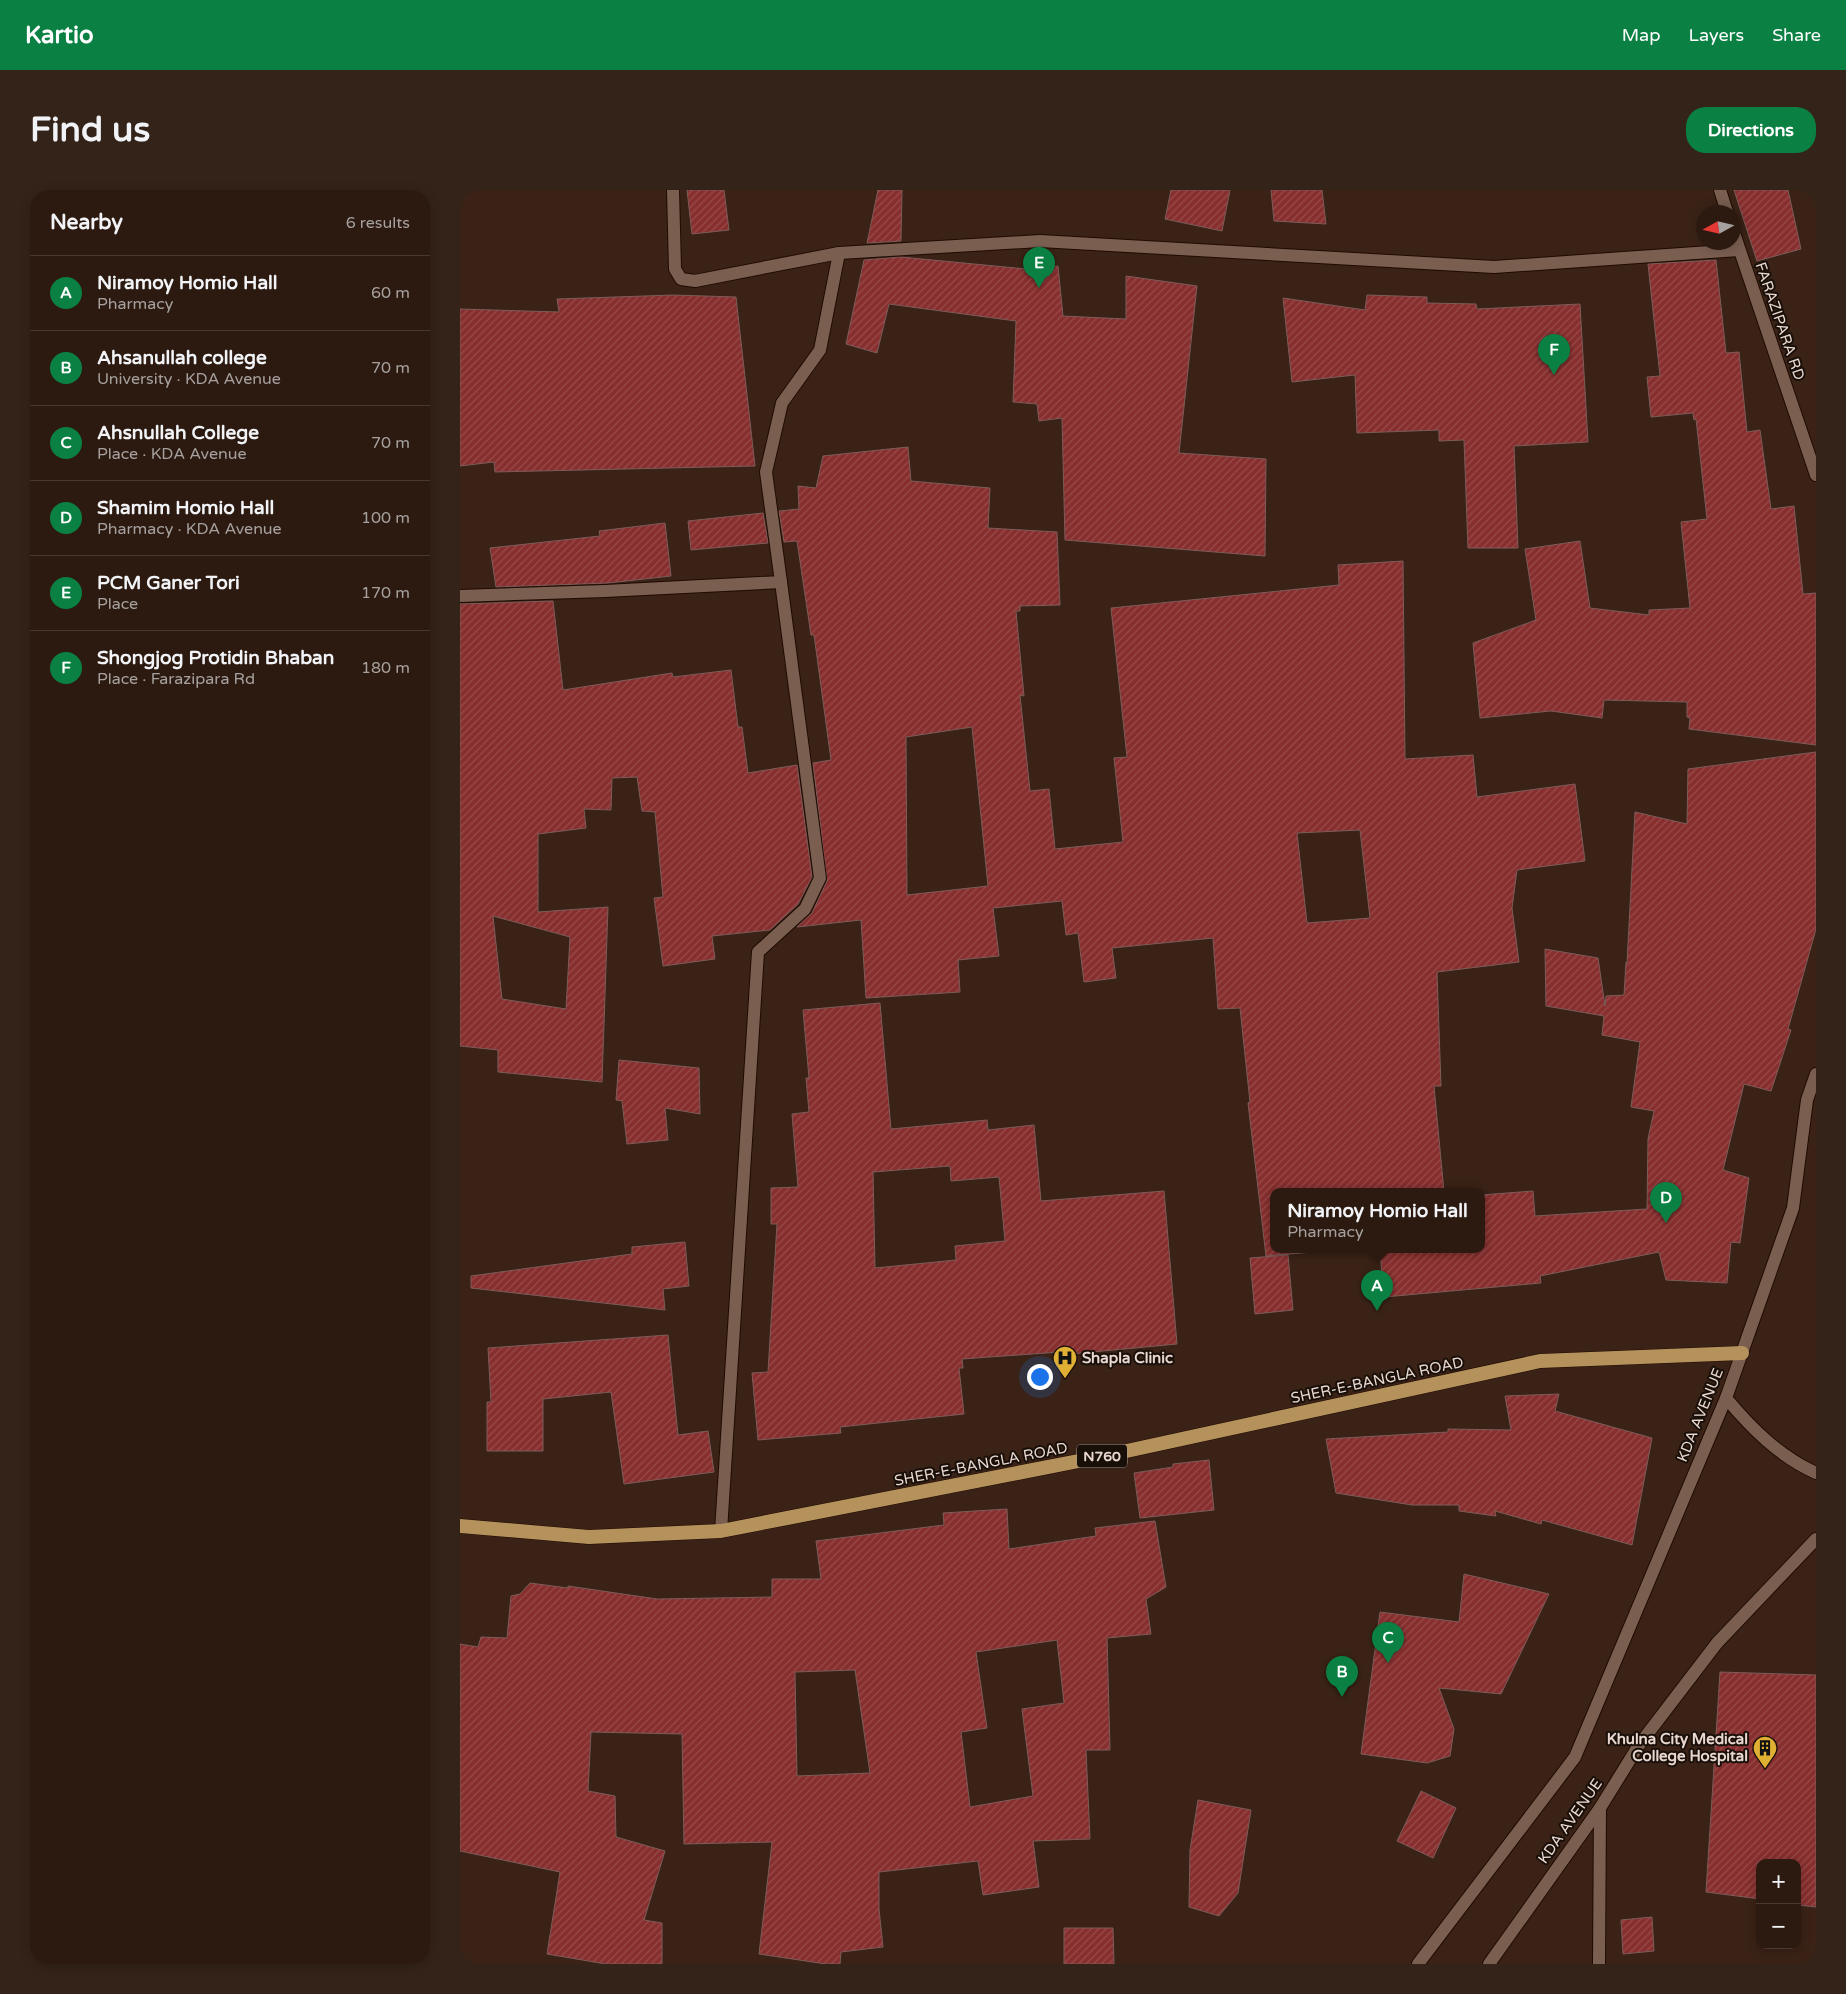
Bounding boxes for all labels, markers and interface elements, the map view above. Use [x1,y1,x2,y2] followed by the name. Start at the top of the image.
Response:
[25,21,94,50] text: Kartio
[1622,24,1661,46] text: Map
[1689,24,1744,46] text: Layers
[1772,24,1821,46] text: Share
[1686,107,1816,153] button: Directions
[30,109,150,151] text: Find us
[1696,205,1741,250] north arrow
[50,210,123,235] text: Nearby
[346,213,410,233] text: 6 results
[1023,247,1055,288] pin: E
[1751,260,1809,382] street label: FARAZIPARA RD
[97,272,278,294] text: Niramoy Homio Hall
[60,283,72,303] text: A
[371,283,410,303] text: 60 m
[97,294,173,314] text: Pharmacy
[1538,334,1570,375] pin: F
[97,347,267,369] text: Ahsanullah college
[60,358,72,378] text: B
[371,358,410,378] text: 70 m
[97,369,281,389] text: University · KDA Avenue
[97,422,259,444] text: Ahsnullah College
[60,433,72,453] text: C
[371,433,410,453] text: 70 m
[97,444,247,464] text: Place · KDA Avenue
[97,497,274,519] text: Shamim Homio Hall
[60,508,72,528] text: D
[361,508,410,528] text: 100 m
[97,519,282,539] text: Pharmacy · KDA Avenue
[97,572,240,594] text: PCM Ganer Tori
[61,583,71,603] text: E
[361,583,410,603] text: 170 m
[97,594,138,614] text: Place
[97,647,334,669] text: Shongjog Protidin Bhaban
[61,658,71,678] text: F
[361,658,410,678] text: 180 m
[97,669,255,689] text: Place · Farazipara Rd
[1650,1182,1682,1223] pin: D
[1270,1188,1485,1253] popup
[1287,1200,1468,1222] text: Niramoy Homio Hall
[1287,1222,1364,1242] text: Pharmacy
[1361,1270,1393,1311] pin: A
[1052,1345,1078,1379] hospital icon: Shapla Clinic
[1082,1349,1173,1368] place label: Shapla Clinic
[1289,1353,1465,1407] street label: SHER-E-BANGLA ROAD
[1027,1364,1053,1390] your location
[1673,1365,1727,1465] street label: KDA AVENUE
[893,1438,1069,1490] street label: SHER-E-BANGLA ROAD
[1077,1444,1127,1468] road number: N760
[1372,1622,1404,1663] pin: C
[1326,1656,1358,1697] pin: B
[1607,1730,1748,1766] place label: Khulna City Medical College Hospital
[1752,1735,1778,1769] building icon: Khulna City Medical College Hospital
[1534,1775,1606,1867] street label: KDA AVENUE
[1756,1859,1801,1949] map controls
[1756,1859,1801,1904] button: +
[1756,1904,1801,1949] button: −

